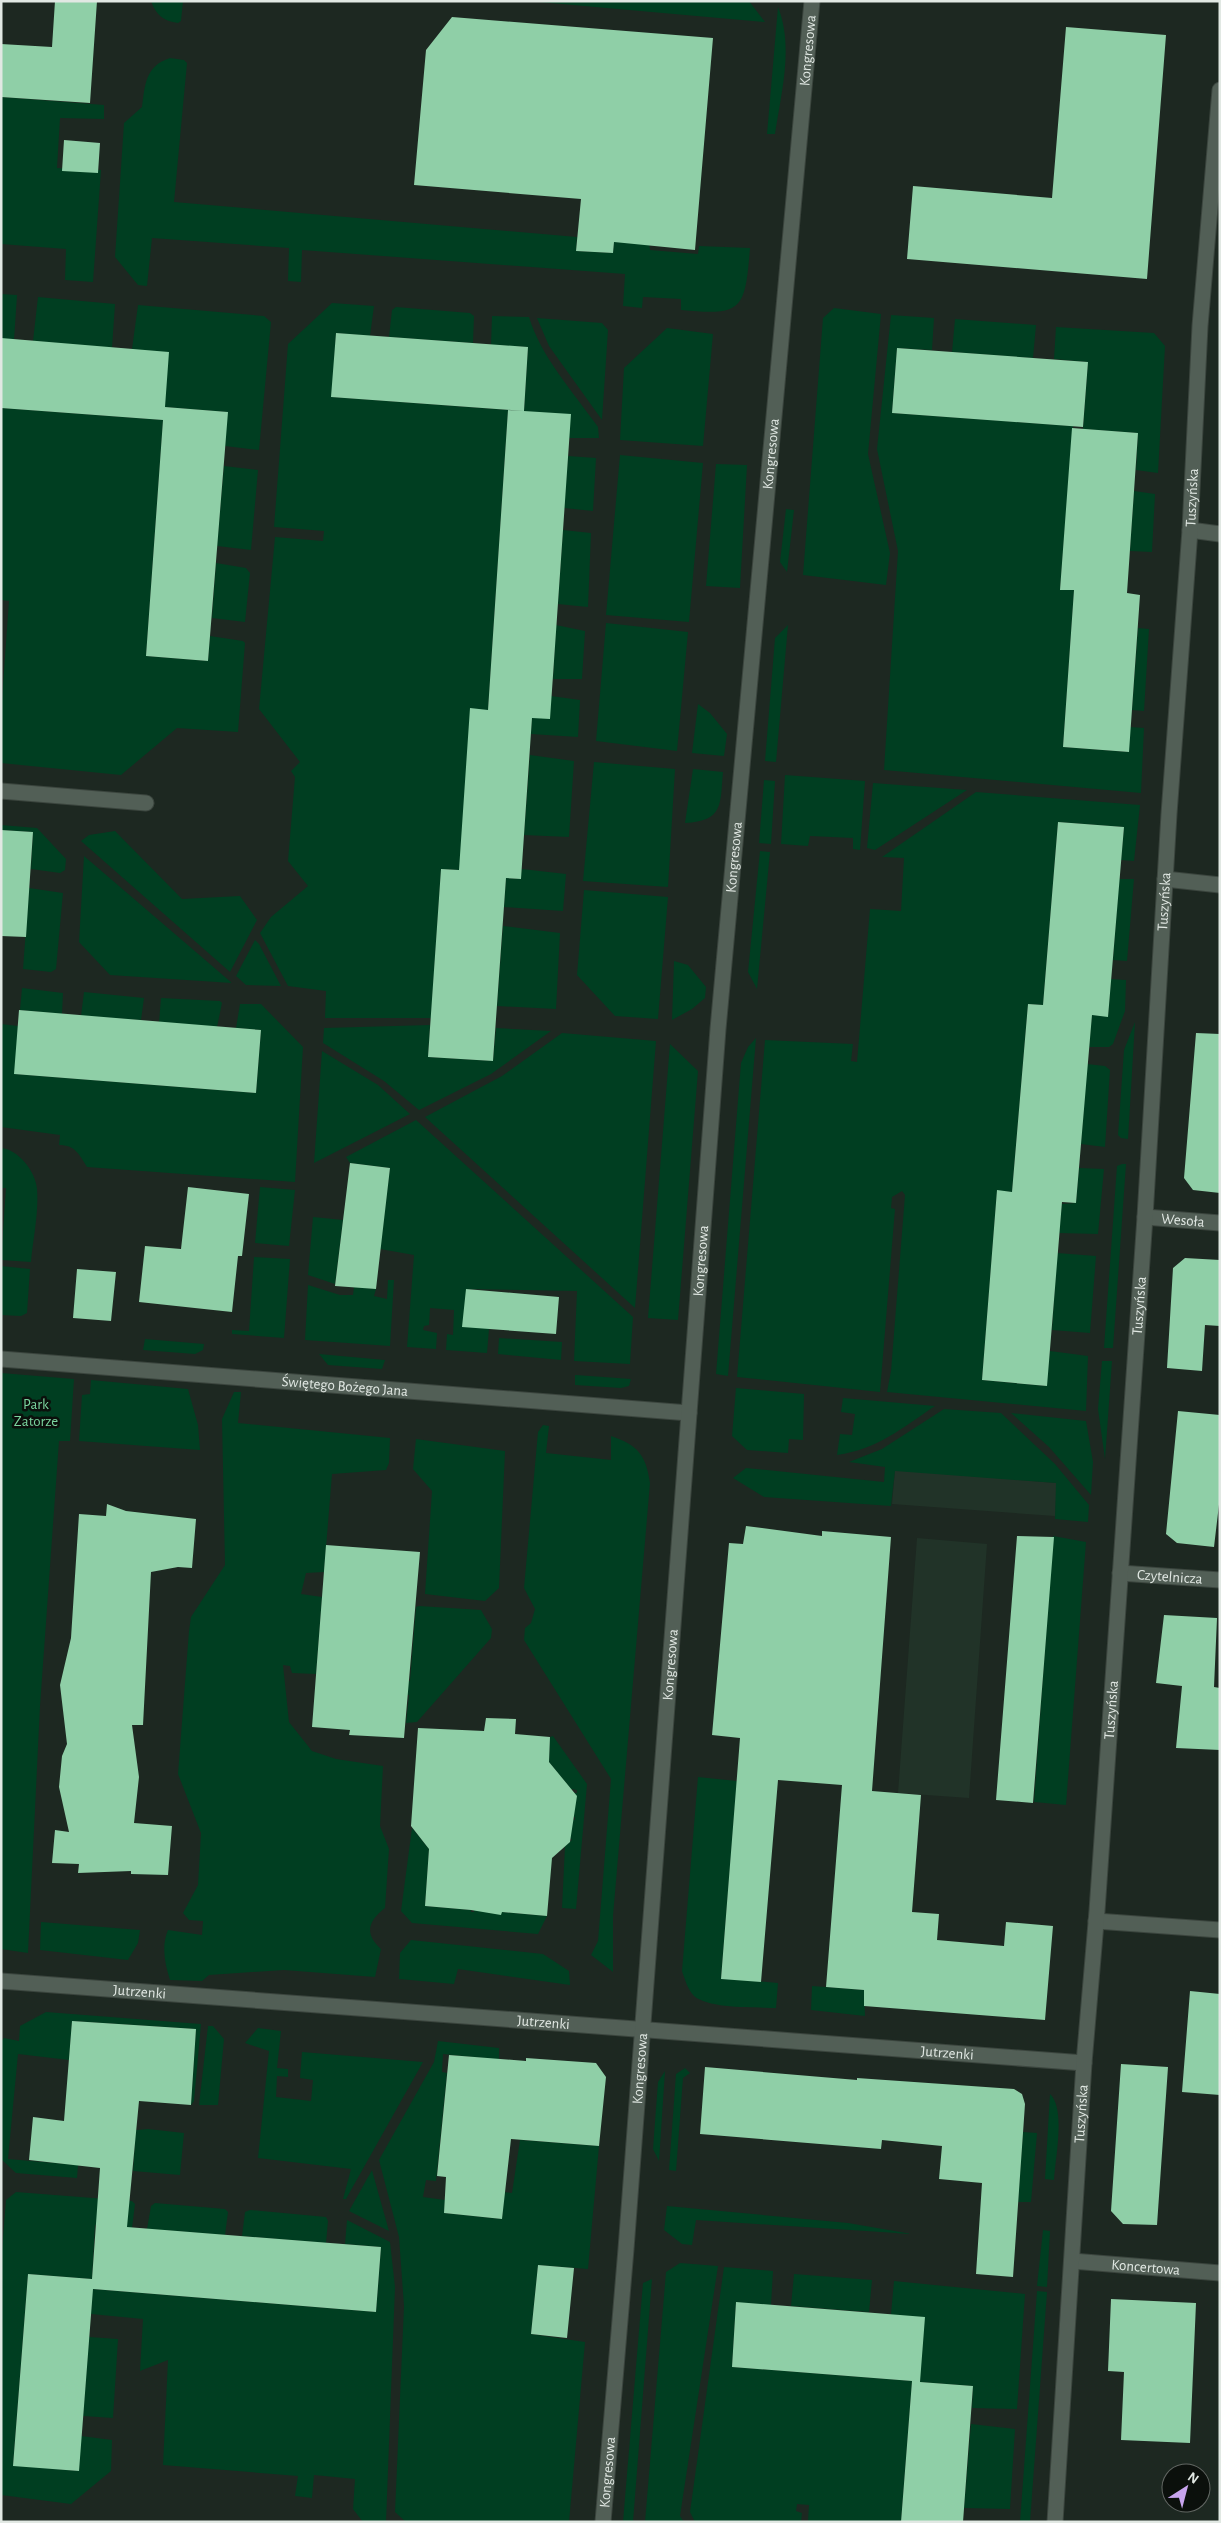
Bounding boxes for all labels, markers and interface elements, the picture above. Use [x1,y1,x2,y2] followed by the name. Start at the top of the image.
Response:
[797,14,819,87] street label: Kongresowa
[760,418,782,490] street label: Kongresowa
[1183,468,1201,527] street label: Tuszyńska
[723,821,745,893] street label: Kongresowa
[1155,872,1174,932] street label: Tuszyńska
[1161,1211,1205,1230] street label: Wesoła
[691,1225,711,1297] street label: Kongresowa
[1130,1276,1149,1336] street label: Tuszyńska
[281,1372,409,1399] street label: Świętego Bożego Jana
[14,1397,58,1429] park label: Park Zatorze
[1137,1567,1203,1587] street label: Czytelnicza
[660,1628,681,1701] street label: Kongresowa
[1102,1680,1121,1740] street label: Tuszyńska
[113,1983,167,2001] street label: Jutrzenki
[516,2013,570,2032] street label: Jutrzenki
[630,2032,650,2105] street label: Kongresowa
[920,2044,974,2063] street label: Jutrzenki
[1072,2084,1091,2144] street label: Tuszyńska
[1111,2257,1181,2278] street label: Koncertowa
[597,2436,618,2508] street label: Kongresowa
[1161,2463,1211,2513] north arrow
[1185,2470,1201,2487] text: N

